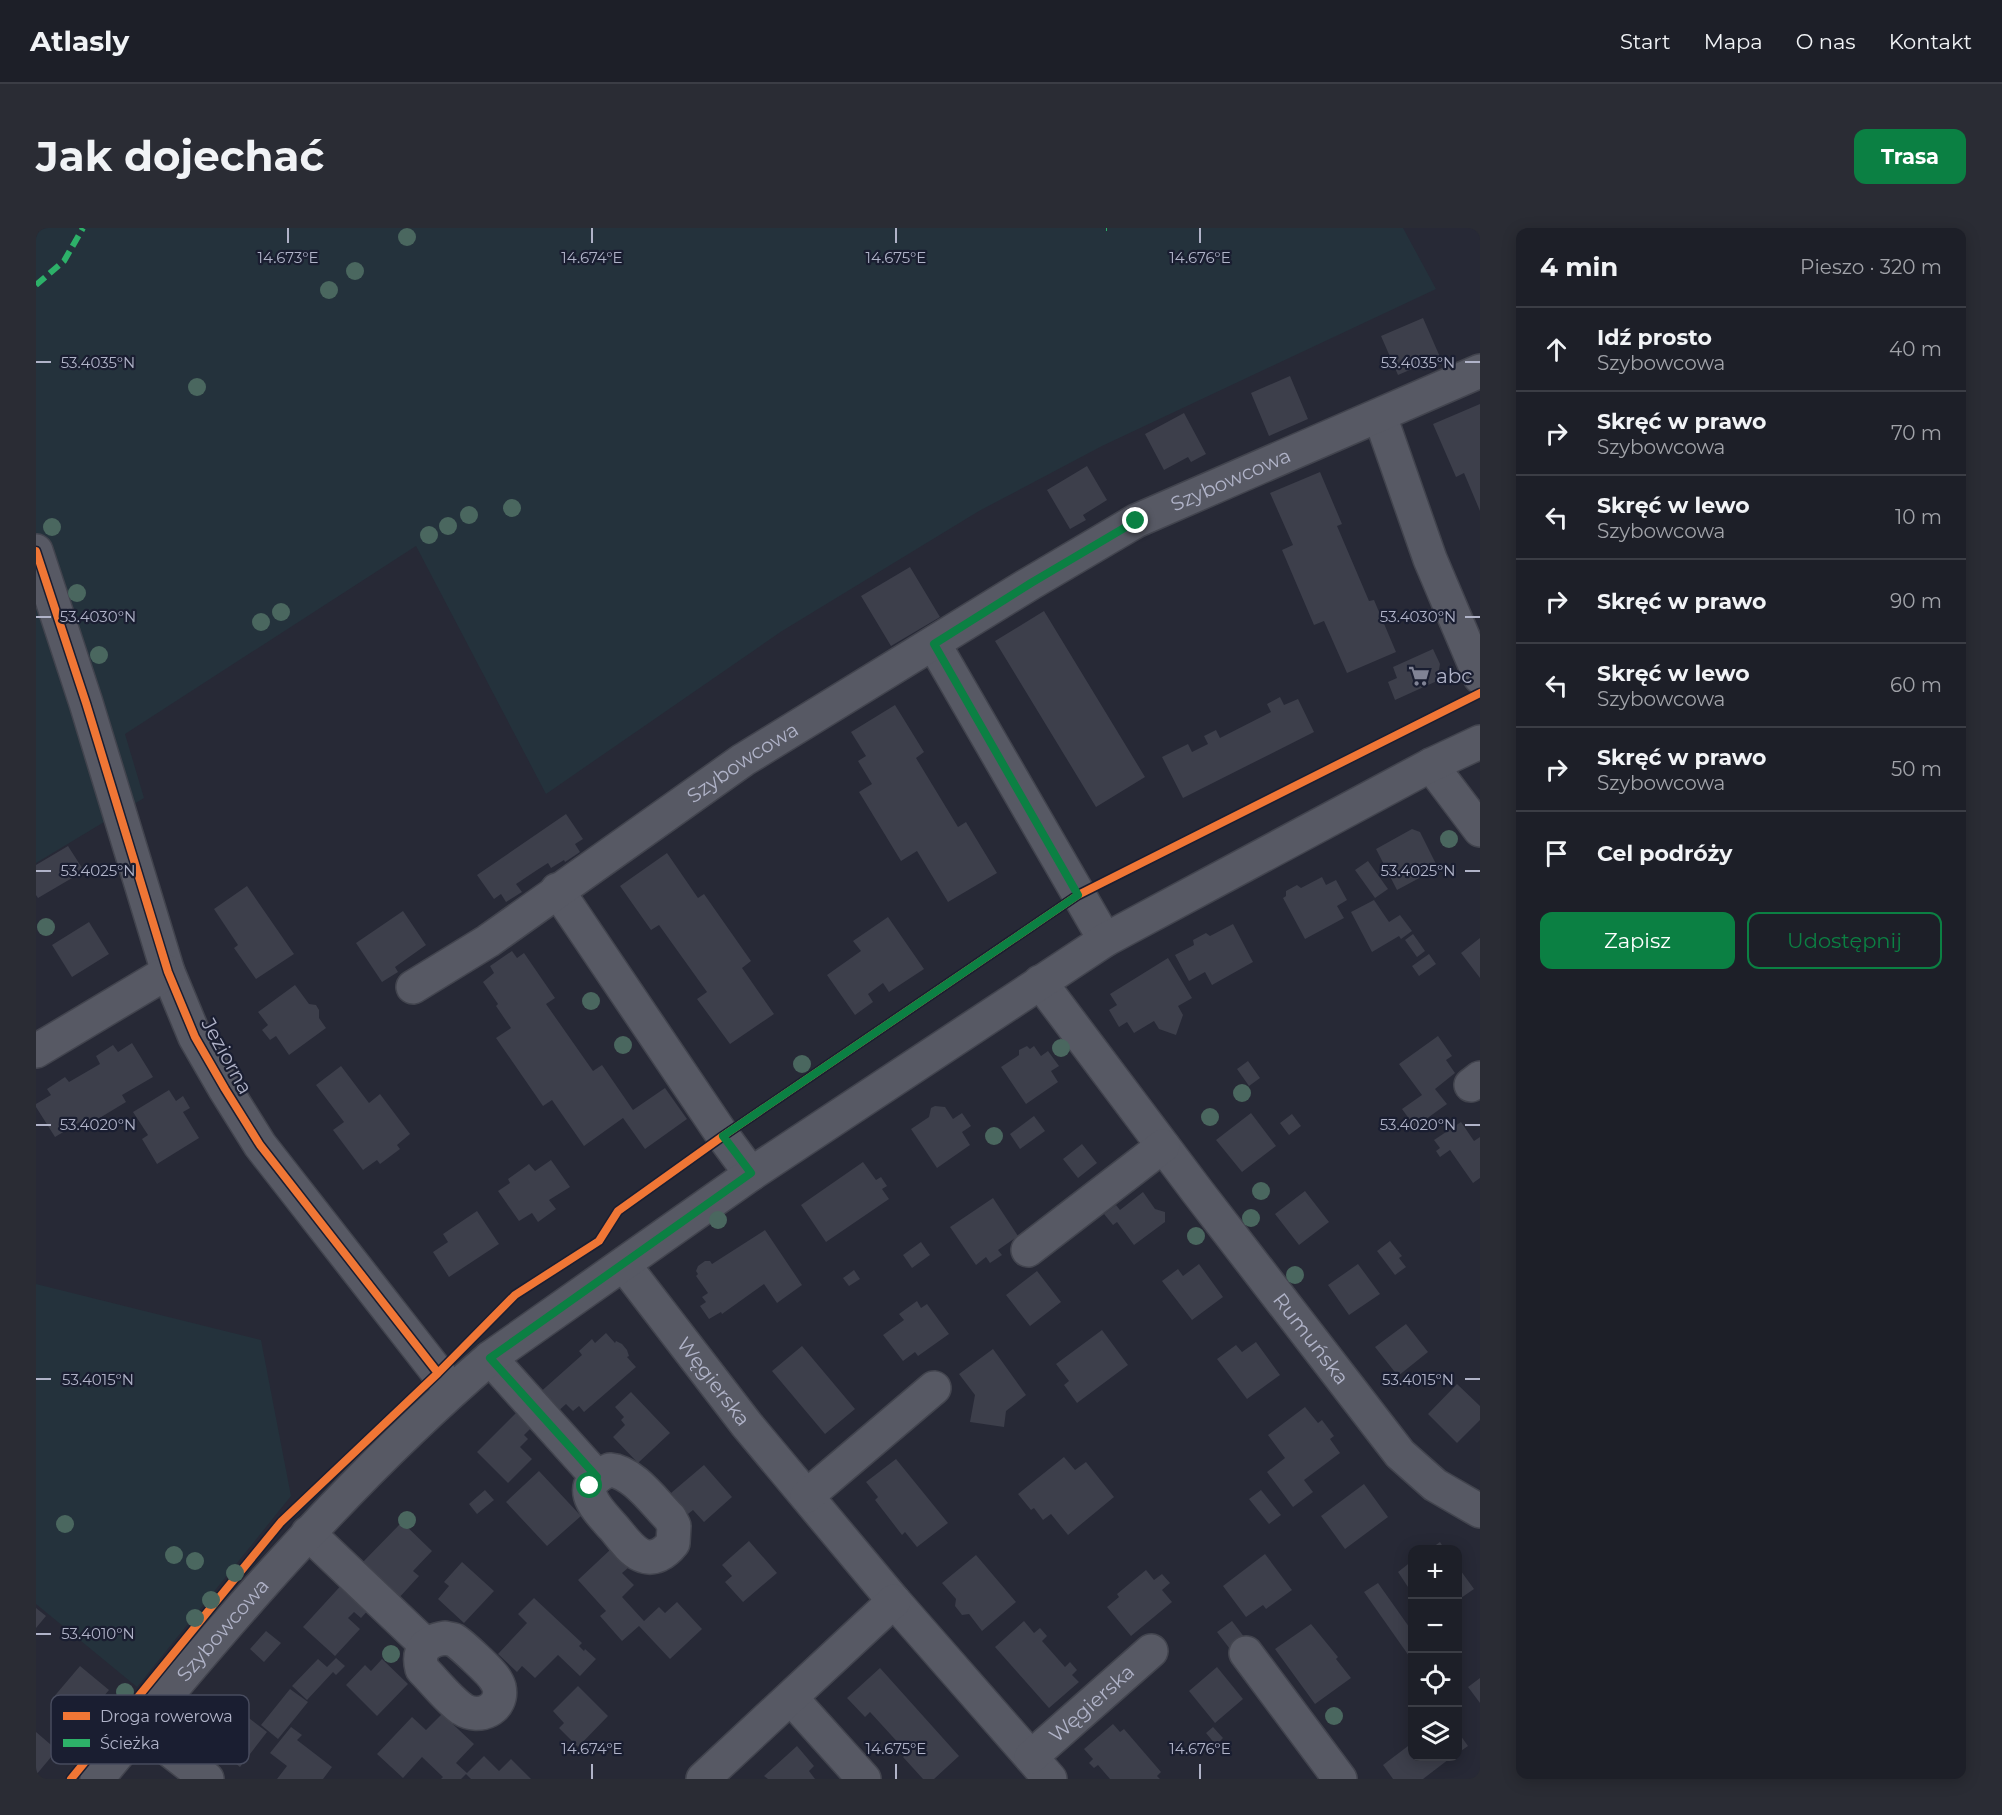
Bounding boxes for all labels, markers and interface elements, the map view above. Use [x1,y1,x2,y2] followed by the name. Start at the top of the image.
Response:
[30,24,129,58] text: Atlasly
[1620,29,1671,54] text: Start
[1704,29,1763,54] text: Mapa
[1796,29,1856,54] text: O nas
[1889,29,1972,54] text: Kontakt
[1854,129,1966,184] button: Trasa
[36,130,324,182] text: Jak dojechać
[258,248,318,267] text: 14.673°E
[561,248,623,267] text: 14.674°E
[866,248,926,267] text: 14.675°E
[1169,248,1231,267] text: 14.676°E
[1540,251,1618,283] text: 4 min
[1800,255,1942,279] text: Pieszo · 320 m
[1597,324,1712,351] text: Idź prosto
[1540,333,1573,366] icon: ahead
[1889,337,1942,361] text: 40 m
[1597,351,1725,375] text: Szybowcowa
[61,353,135,372] text: 53.4035°N
[1381,353,1455,372] text: 53.4035°N
[1597,408,1766,435] text: Skręć w prawo
[1540,417,1573,450] icon: right
[1891,421,1942,445] text: 70 m
[1597,435,1725,459] text: Szybowcowa
[1167,443,1294,516] street label: Szybowcowa
[1597,492,1750,519] text: Skręć w lewo
[1540,501,1573,534] icon: left
[1895,505,1942,529] text: 10 m
[1122,507,1148,533] route end
[1597,519,1725,543] text: Szybowcowa
[1540,585,1573,618] icon: right
[1597,588,1766,615] text: Skręć w prawo
[1890,589,1942,613] text: 90 m
[60,607,136,626] text: 53.4030°N
[1380,607,1456,626] text: 53.4030°N
[1597,660,1750,687] text: Skręć w lewo
[1407,664,1431,688] supermarket icon: abc
[1436,664,1473,688] place label: abc
[1540,669,1573,702] icon: left
[1890,673,1942,697] text: 60 m
[1597,687,1725,711] text: Szybowcowa
[682,717,803,808] street label: Szybowcowa
[1597,744,1766,771] text: Skręć w prawo
[1540,753,1573,786] icon: right
[1891,757,1942,781] text: 50 m
[1597,771,1725,795] text: Szybowcowa
[1540,837,1573,870] icon: arrive
[1597,840,1733,867] text: Cel podróży
[61,861,135,880] text: 53.4025°N
[1381,861,1455,880] text: 53.4025°N
[1540,912,1735,969] button: Zapisz
[1747,912,1942,969] button: Udostępnij
[196,1013,258,1098] street label: Jeziorna
[60,1115,136,1134] text: 53.4020°N
[1380,1115,1456,1134] text: 53.4020°N
[1268,1288,1354,1389] street label: Rumuńska
[672,1332,755,1431] street label: Węgierska
[62,1370,134,1389] text: 53.4015°N
[1382,1370,1454,1389] text: 53.4015°N
[576,1472,602,1498] route start
[1408,1545,1462,1761] map controls
[1408,1545,1462,1599] button: +
[172,1574,274,1686] street label: Szybowcowa
[1408,1599,1462,1653] button: −
[61,1624,135,1643] text: 53.4010°N
[1408,1653,1462,1707] button: locate
[1044,1659,1139,1747] street label: Węgierska
[51,1695,249,1764] legend
[100,1707,233,1726] text: Droga rowerowa
[1408,1707,1462,1761] button: layers
[100,1734,160,1753] text: Ścieżka
[561,1739,623,1758] text: 14.674°E
[866,1739,926,1758] text: 14.675°E
[1169,1739,1231,1758] text: 14.676°E

